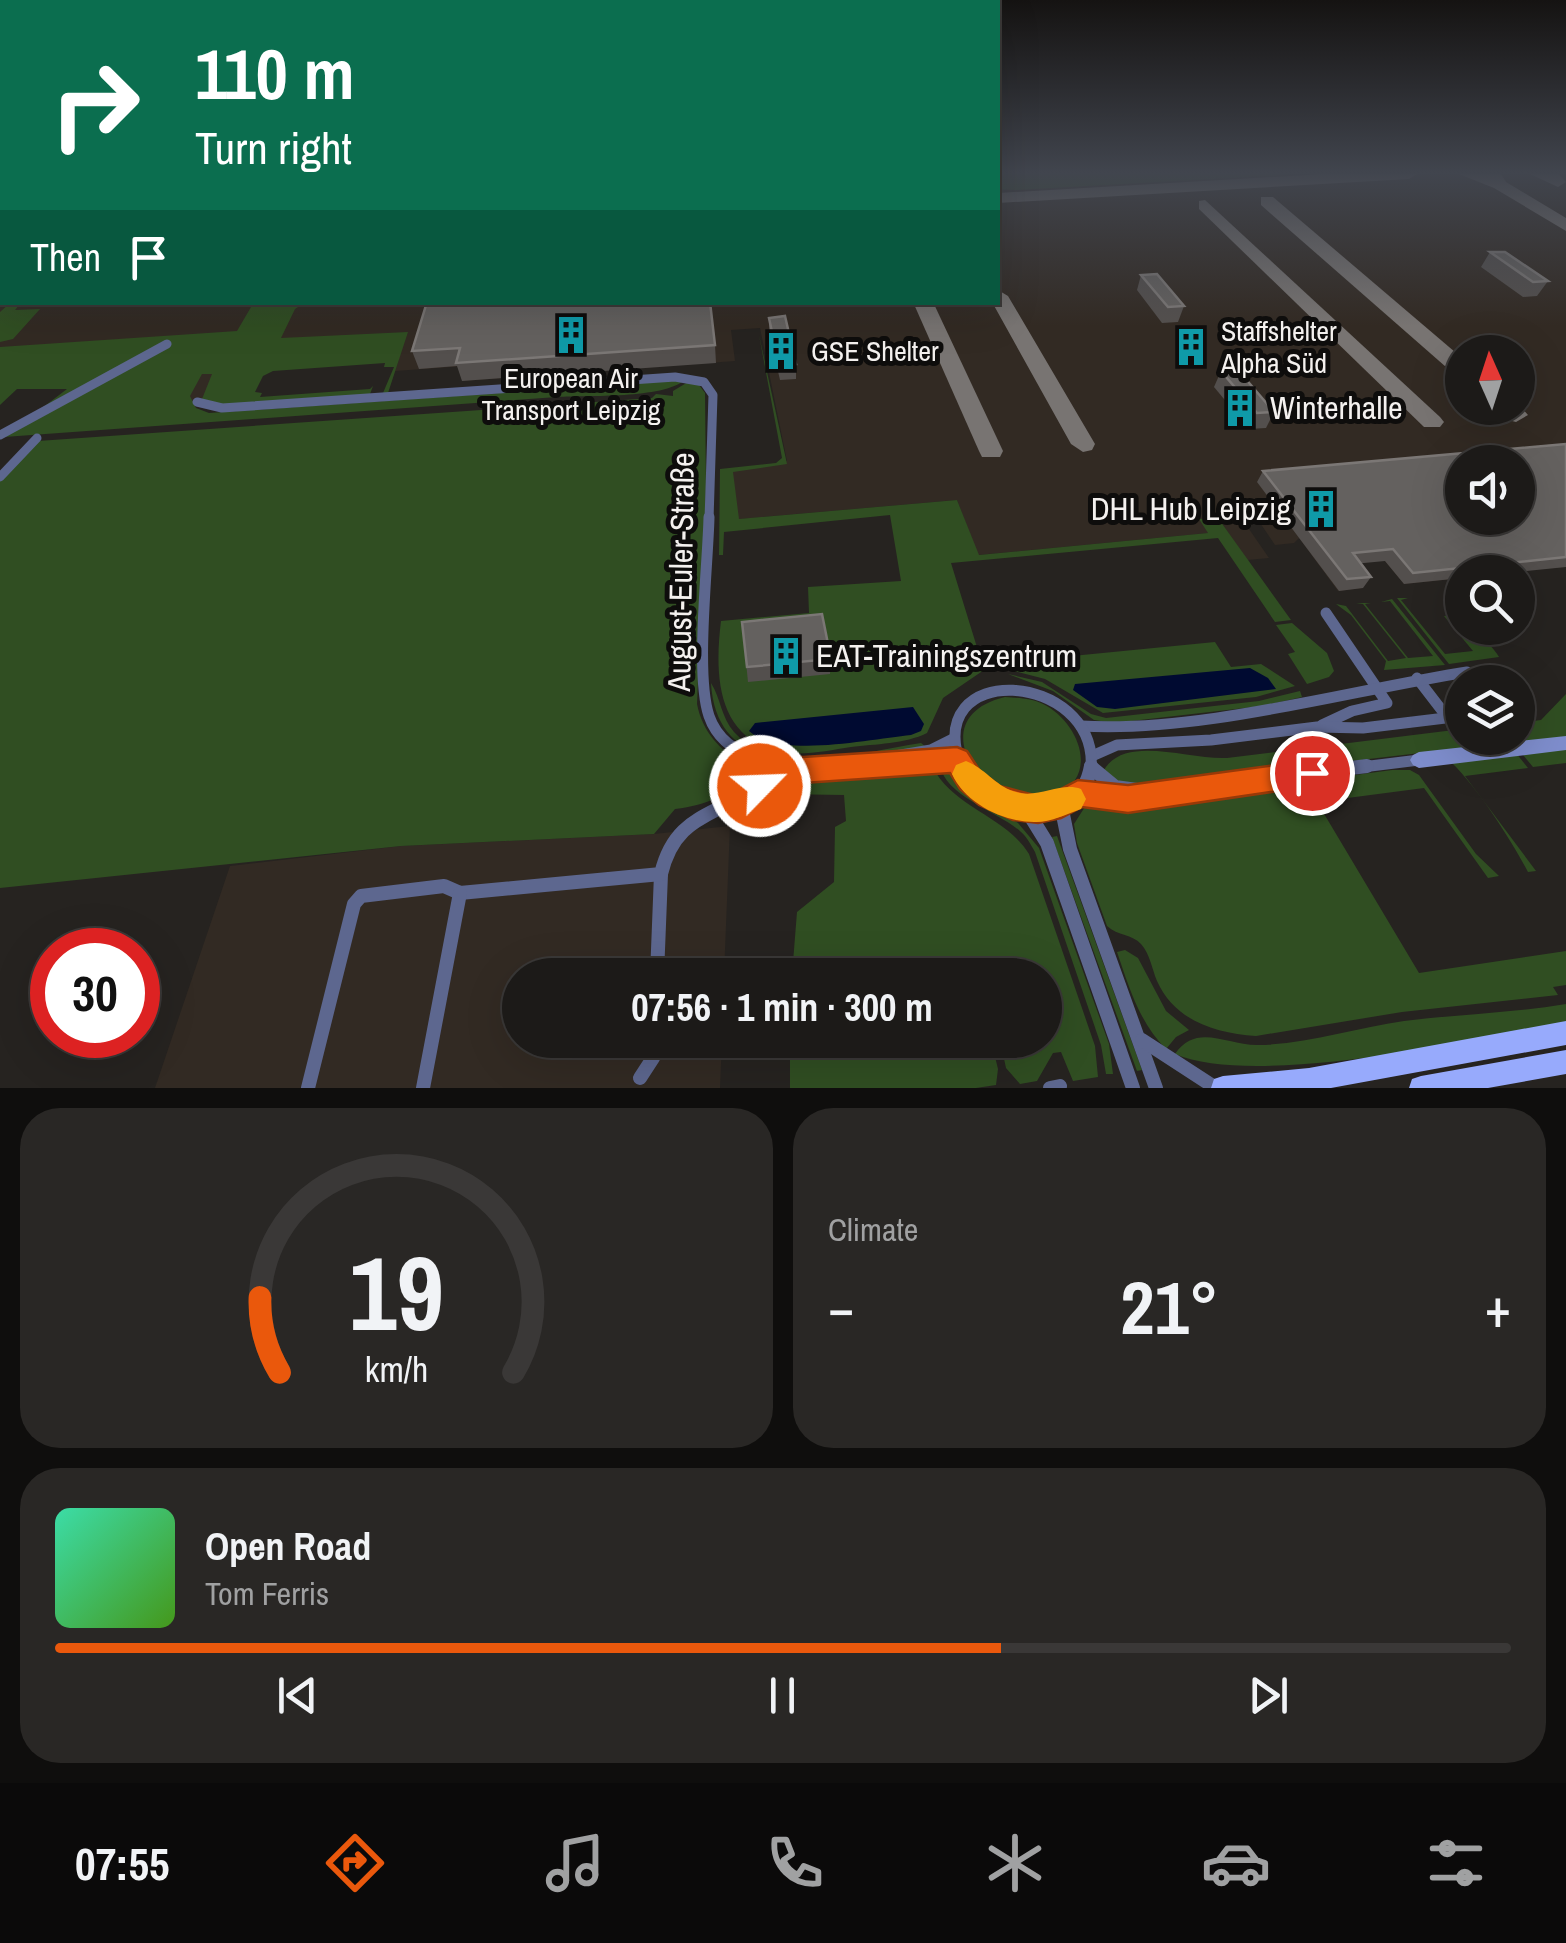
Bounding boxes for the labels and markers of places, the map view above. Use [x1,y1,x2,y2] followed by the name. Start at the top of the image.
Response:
[1220,312,1337,382] place label: Staffshelter Alpha Süd
[550,314,592,356] building icon: European Air Transport Leipzig
[1170,326,1212,368] building icon: Staffshelter Alpha Süd
[760,330,802,372] building icon: GSE Shelter
[811,332,939,370] place label: GSE Shelter
[481,359,661,429] place label: European Air Transport Leipzig
[1270,386,1403,429] place label: Winterhalle
[1219,387,1261,429] building icon: Winterhalle
[1091,487,1291,530] place label: DHL Hub Leipzig
[1300,488,1342,530] building icon: DHL Hub Leipzig
[816,634,1077,677] place label: EAT-Trainingszentrum
[765,635,807,677] building icon: EAT-Trainingszentrum
[1270,731,1355,816] pin

